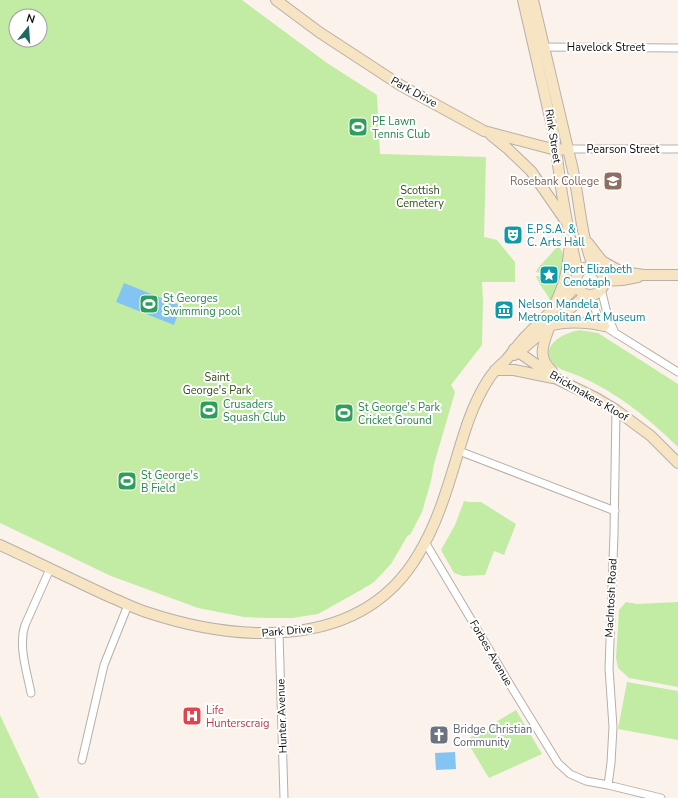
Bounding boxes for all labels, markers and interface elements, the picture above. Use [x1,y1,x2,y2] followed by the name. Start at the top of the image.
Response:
[8,8,48,48] north arrow
[25,11,37,27] text: N
[567,40,645,55] street label: Havelock Street
[388,73,440,111] street label: Park Drive
[541,108,565,164] street label: Rink Street
[372,114,430,142] place label: PE Lawn Tennis Club
[347,116,369,138] sports icon: PE Lawn Tennis Club
[587,142,660,157] street label: Pearson Street
[602,170,624,192] school or university icon: Rosebank College
[510,174,599,189] place label: Rosebank College
[396,183,444,211] park label: Scottish Cemetery
[527,222,586,250] place label: E.P.S.A. & C. Arts Hall
[502,224,524,246] theatre icon: E.P.S.A. & C. Arts Hall
[563,262,632,290] place label: Port Elizabeth Cenotaph
[538,264,560,286] place icon: Port Elizabeth Cenotaph
[163,291,241,319] place label: St Georges Swimming pool
[138,293,160,315] sports icon: St Georges Swimming pool
[518,297,645,325] place label: Nelson Mandela Metropolitan Art Museum
[493,299,515,321] museum icon: Nelson Mandela Metropolitan Art Museum
[547,367,632,425] street label: Brickmakers Kloof
[183,370,252,398] park label: Saint George's Park
[223,397,286,425] place label: Crusaders Squash Club
[198,399,220,421] sports icon: Crusaders Squash Club
[358,400,441,428] place label: St George's Park Cricket Ground
[333,402,355,424] sports icon: St George's Park Cricket Ground
[141,468,198,496] place label: St George's B Field
[116,470,138,492] sports icon: St George's B Field
[601,558,621,638] street label: MacIntosh Road
[466,617,516,689] street label: Forbes Avenue
[261,621,313,641] street label: Park Drive
[273,678,291,754] street label: Hunter Avenue
[206,703,269,731] place label: Life Hunterscraig
[181,705,203,727] hospital icon: Life Hunterscraig
[453,722,532,750] place label: Bridge Christian Community
[428,724,450,746] church icon: Bridge Christian Community

